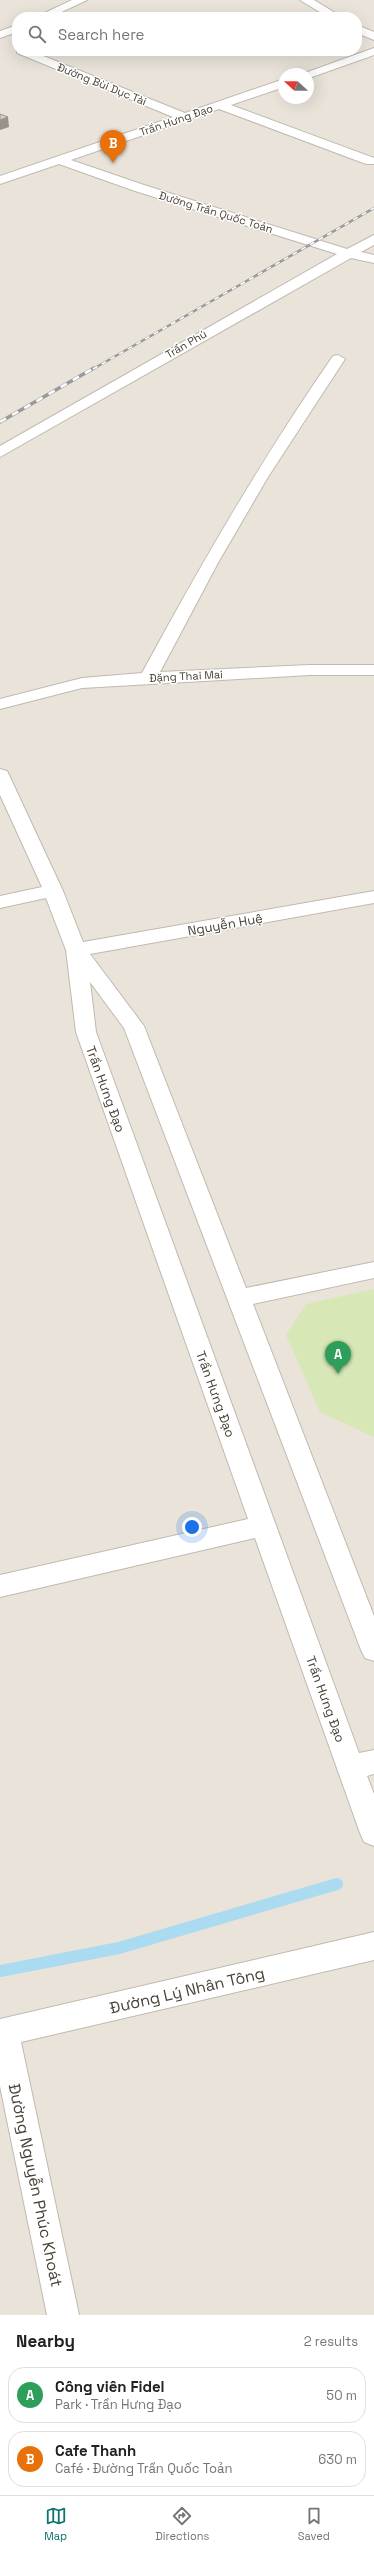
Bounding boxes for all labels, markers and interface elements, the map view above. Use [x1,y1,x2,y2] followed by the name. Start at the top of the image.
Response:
[12,12,362,56] search box
[26,23,48,45] icon: search
[58,25,144,44] text: Search here
[55,60,149,108] street label: Đường Bùi Dục Tài
[278,68,314,104] north arrow
[137,101,215,139] street label: Trần Hưng Đạo
[100,130,126,163] pin: B
[157,188,275,236] street label: Đường Trần Quốc Toản
[163,327,209,361] street label: Trần Phú
[149,667,223,685] street label: Đặng Thai Mai
[186,910,264,939] street label: Nguyễn Huệ
[82,1044,129,1135] street label: Trần Hưng Đạo
[325,1341,351,1374] pin: A
[192,1349,239,1440] street label: Trần Hưng Đạo
[182,1517,202,1537] your location
[302,1654,349,1745] street label: Trần Hưng Đạo
[108,1962,267,2019] street label: Đường Lý Nhân Tông
[4,2082,67,2289] street label: Đường Nguyễn Phúc Khoát
[16,2330,75,2352] text: Nearby
[304,2333,358,2350] text: 2 results
[55,2377,165,2396] text: Công viên Fidel
[26,2387,34,2404] text: A
[326,2387,357,2404] text: 50 m
[55,2396,182,2413] text: Park · Trần Hưng Đạo
[55,2441,136,2460] text: Cafe Thanh
[26,2451,34,2468] text: B
[318,2451,357,2468] text: 630 m
[55,2460,232,2477] text: Café · Đường Trần Quốc Toản
[44,2505,67,2543] tab: Map
[155,2505,209,2543] tab: Directions
[298,2505,330,2543] tab: Saved

